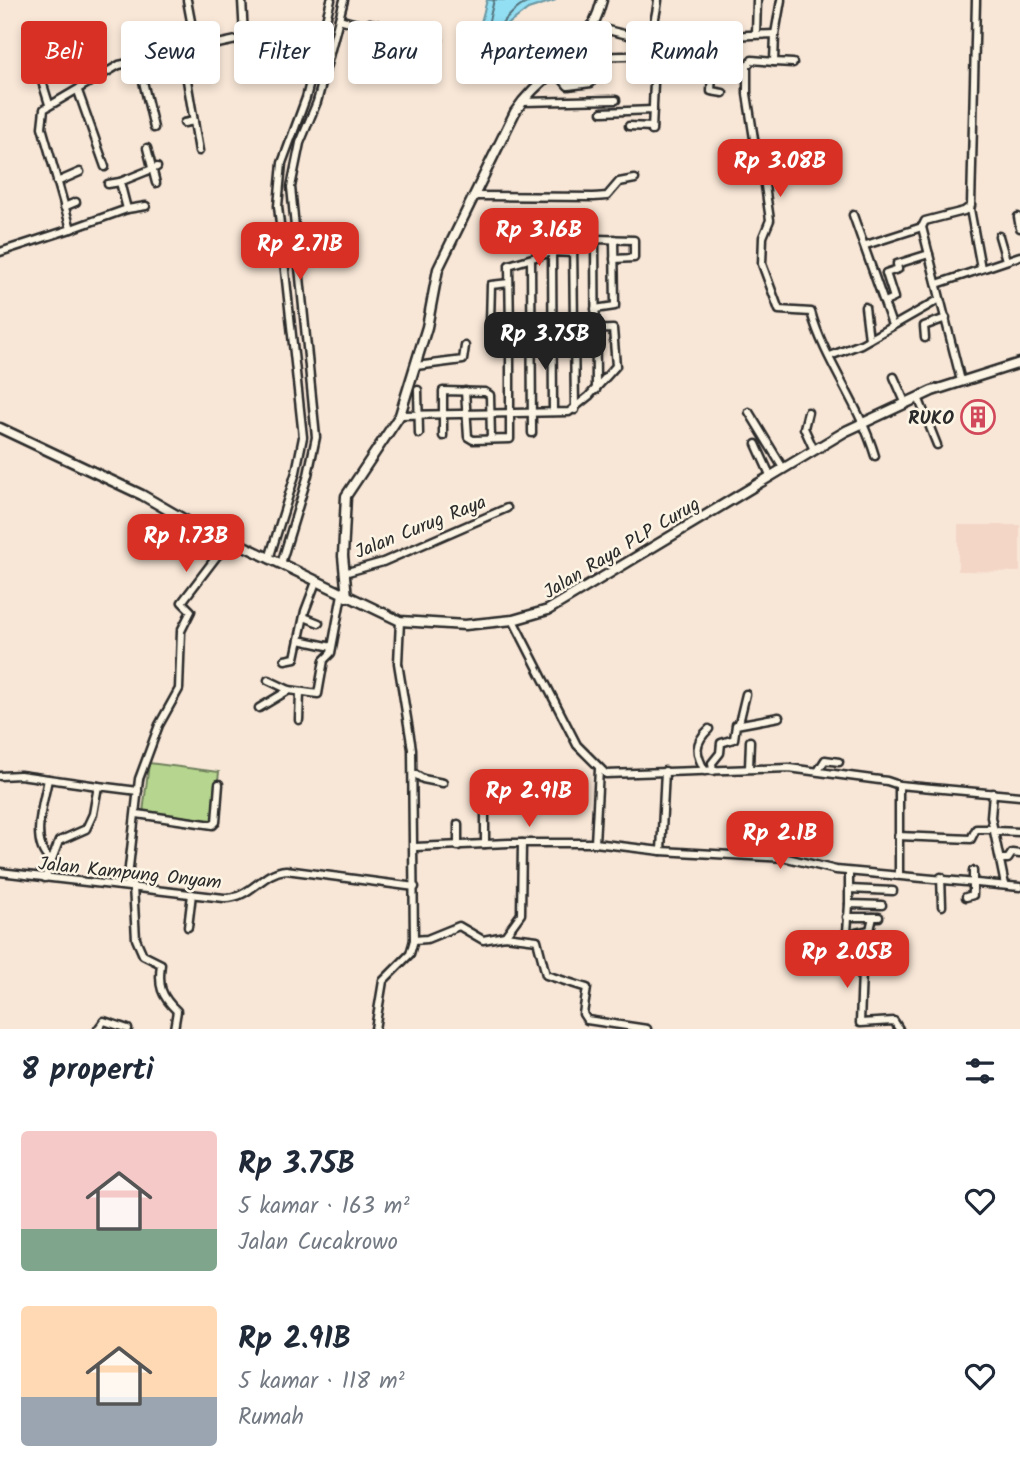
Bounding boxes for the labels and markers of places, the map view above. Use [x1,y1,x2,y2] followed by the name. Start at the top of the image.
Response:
[708,140,852,199] pin: Rp 3.08B
[467,208,611,268] pin: Rp 3.16B
[228,222,372,282] pin: Rp 2.71B
[473,312,617,372] pin: Rp 3.75B
[959,398,997,436] building icon: RUKO
[908,404,954,434] place label: RUKO
[114,514,258,574] pin: Rp 1.73B
[457,770,601,829] pin: Rp 2.91B
[715,812,845,871] pin: Rp 2.1B
[775,930,919,990] pin: Rp 2.05B

